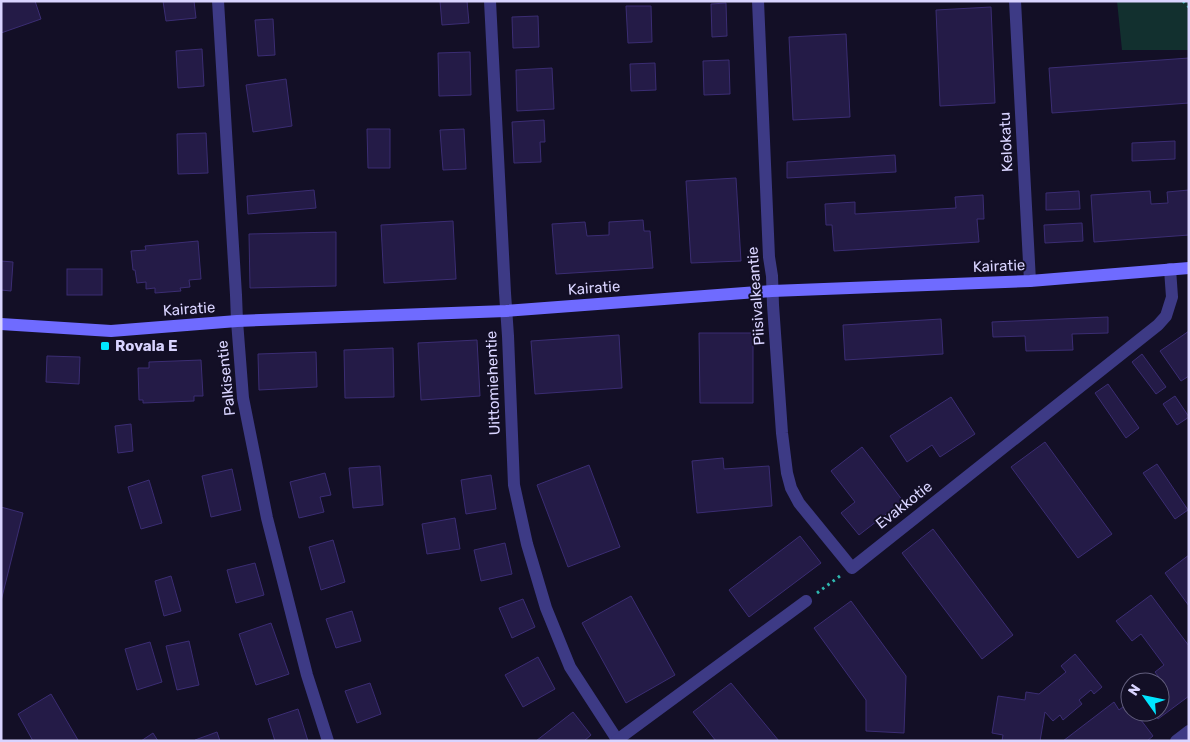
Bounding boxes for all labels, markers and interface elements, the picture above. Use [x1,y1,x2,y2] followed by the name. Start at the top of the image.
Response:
[995,112,1017,172] street label: Kelokatu
[744,246,768,346] street label: Piisivalkeantie
[972,256,1026,276] street label: Kairatie
[567,277,621,299] street label: Kairatie
[162,298,216,320] street label: Kairatie
[482,331,504,435] street label: Uittomiehentie
[115,337,178,355] place label: Rovala E
[213,339,239,417] street label: Palkisentie
[99,340,111,352] marker: Rovala E
[872,477,936,533] street label: Evakkotie
[1120,672,1170,722] north arrow
[1125,681,1144,699] text: N

